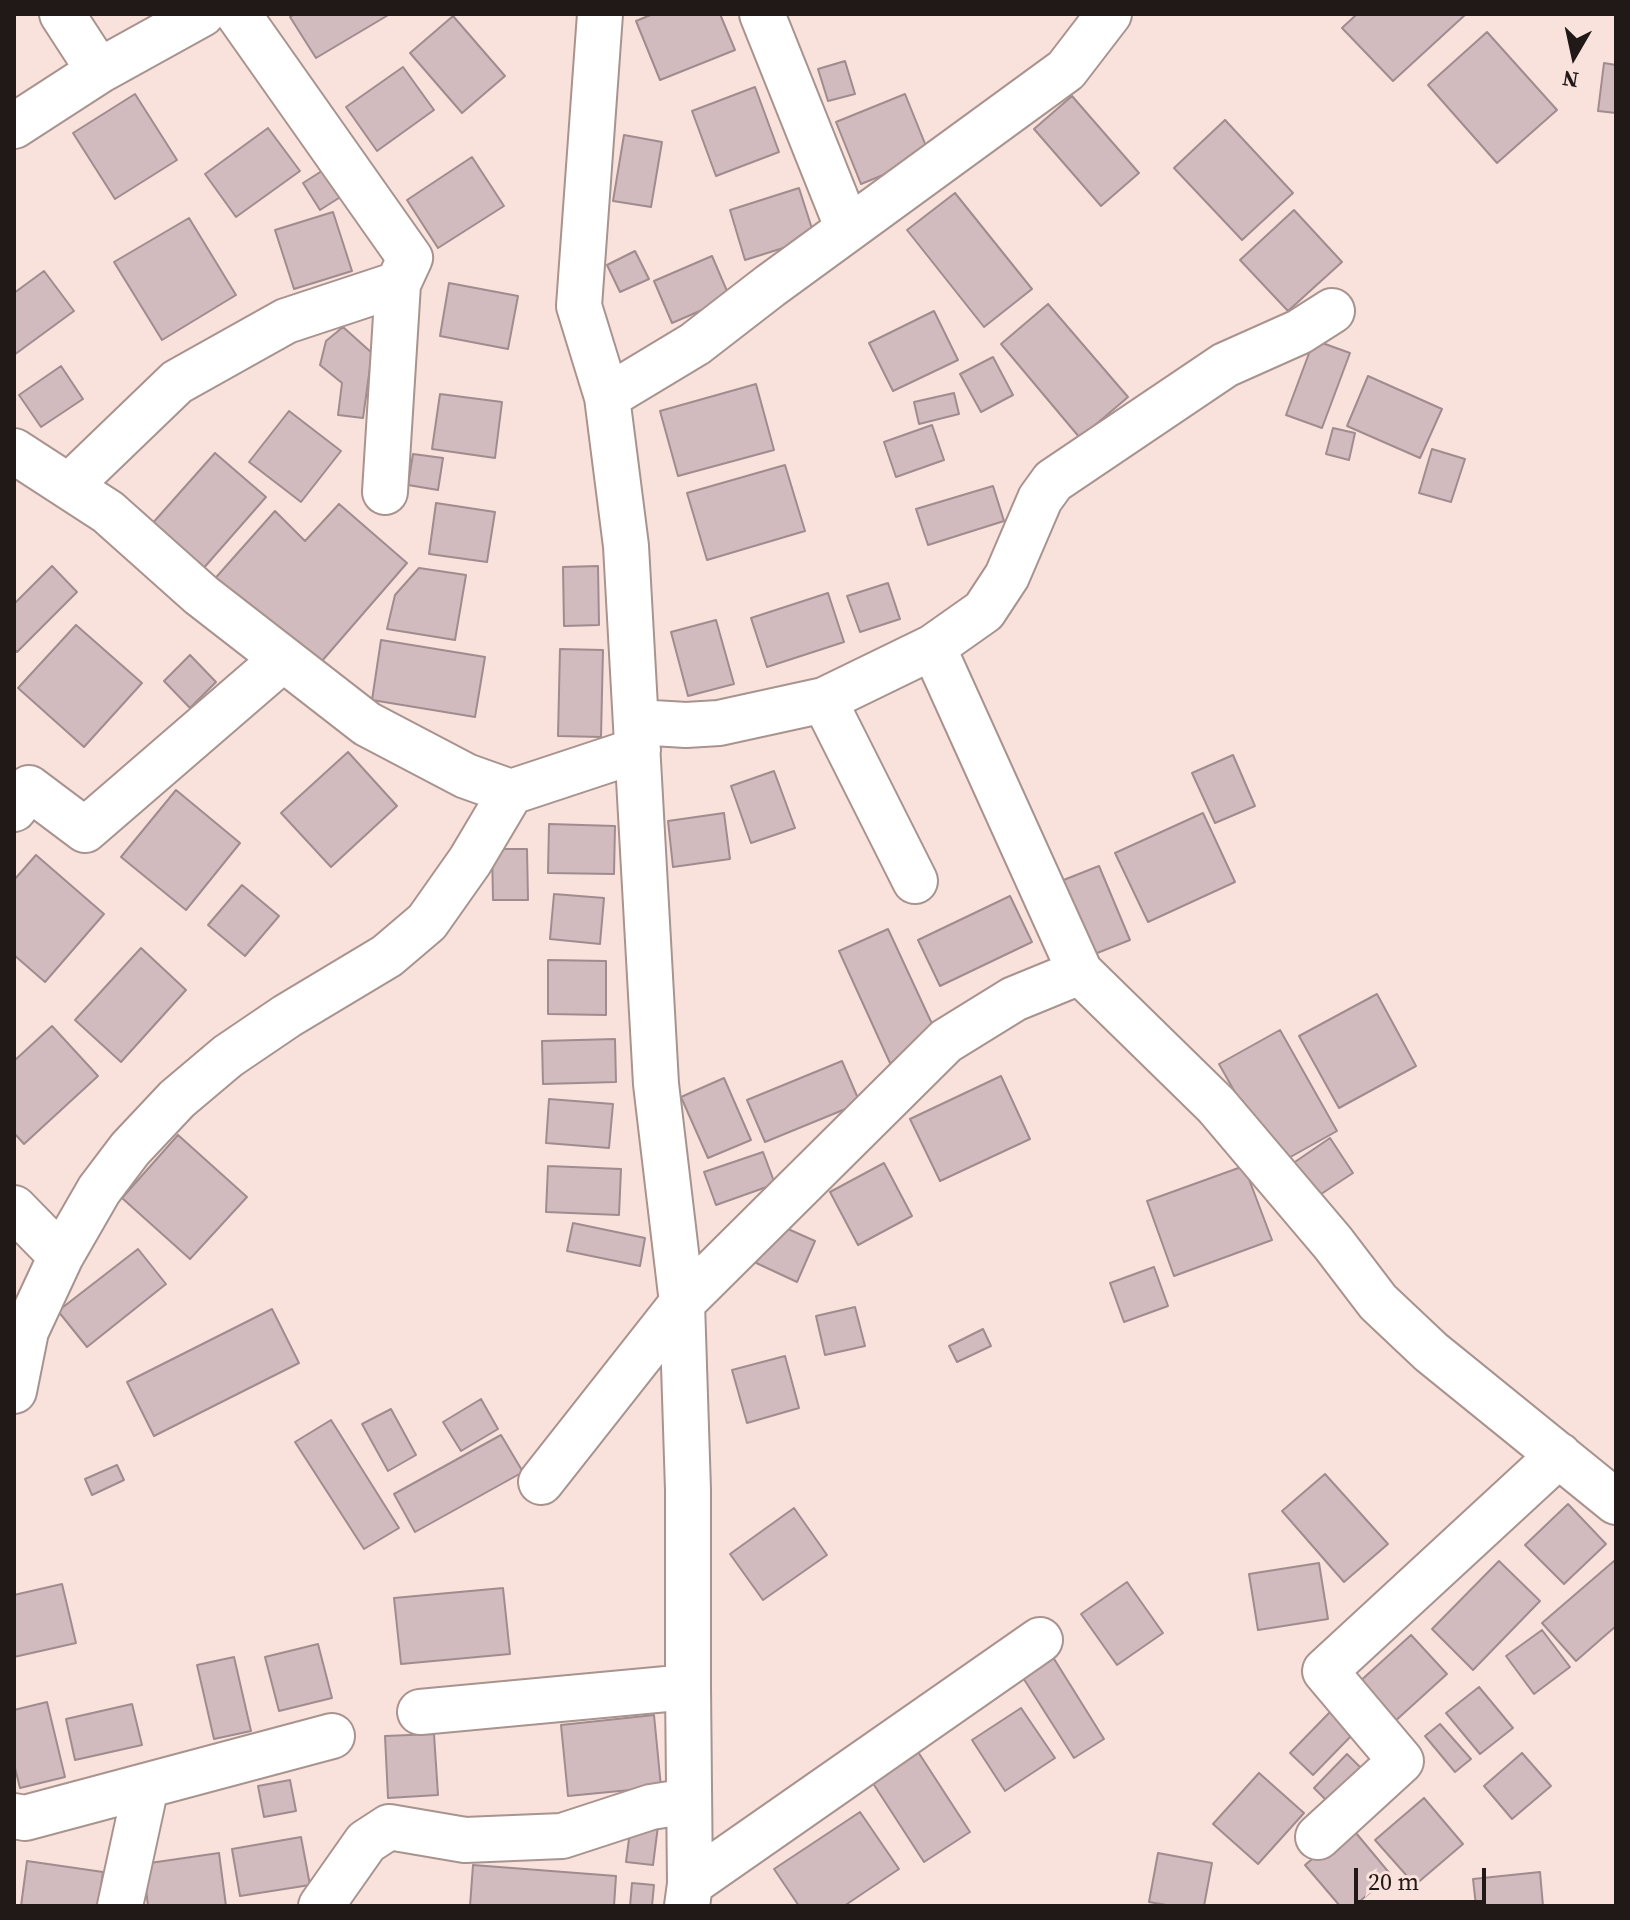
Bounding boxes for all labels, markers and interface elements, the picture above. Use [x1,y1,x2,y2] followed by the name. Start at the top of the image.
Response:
[1534,16,1614,96] north arrow
[1560,64,1581,96] text: N
[1358,1852,1490,1902] scale bar
[1368,1865,1419,1898] text: 20 m

